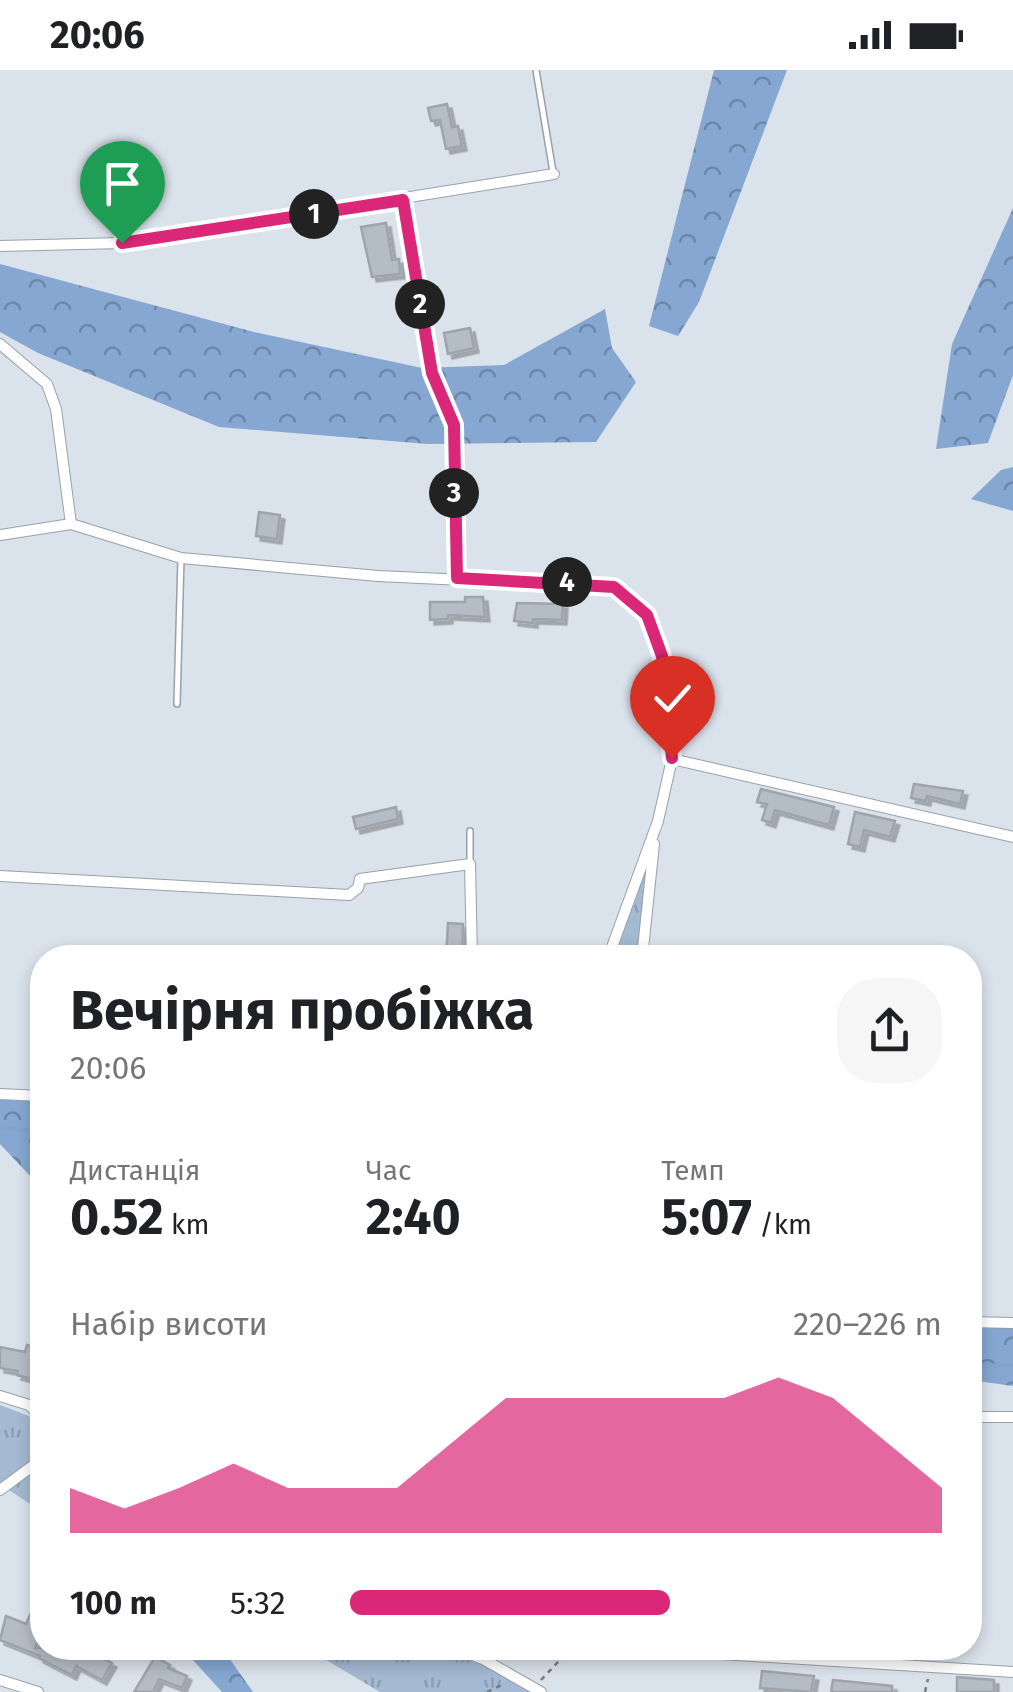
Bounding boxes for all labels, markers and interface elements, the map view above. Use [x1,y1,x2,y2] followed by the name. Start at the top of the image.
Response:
[50,12,145,58] text: 20:06
[80,141,165,244] pin
[95,156,150,211] icon: arrive
[289,189,339,239] pin: 1
[308,197,321,230] text: 1
[395,279,445,329] pin: 2
[413,287,427,320] text: 2
[429,468,479,518] pin: 3
[447,476,461,509] text: 3
[542,557,592,607] pin: 4
[559,565,575,598] text: 4
[630,656,715,759] pin
[645,671,700,726] icon: check
[70,978,534,1044] text: Вечірня пробіжка
[837,978,942,1083] button: share
[70,1049,146,1087] text: 20:06
[70,1154,200,1187] text: Дистанція
[366,1154,411,1187] text: Час
[661,1154,725,1187] text: Темп
[70,1187,164,1247] text: 0.52
[366,1187,461,1247] text: 2:40
[661,1187,752,1247] text: 5:07
[164,1208,209,1241] text: km
[752,1208,812,1241] text: /km
[70,1305,268,1343] text: Набір висоти
[793,1305,942,1343] text: 220–226 m
[70,1584,157,1622] text: 100 m
[230,1584,286,1622] text: 5:32

